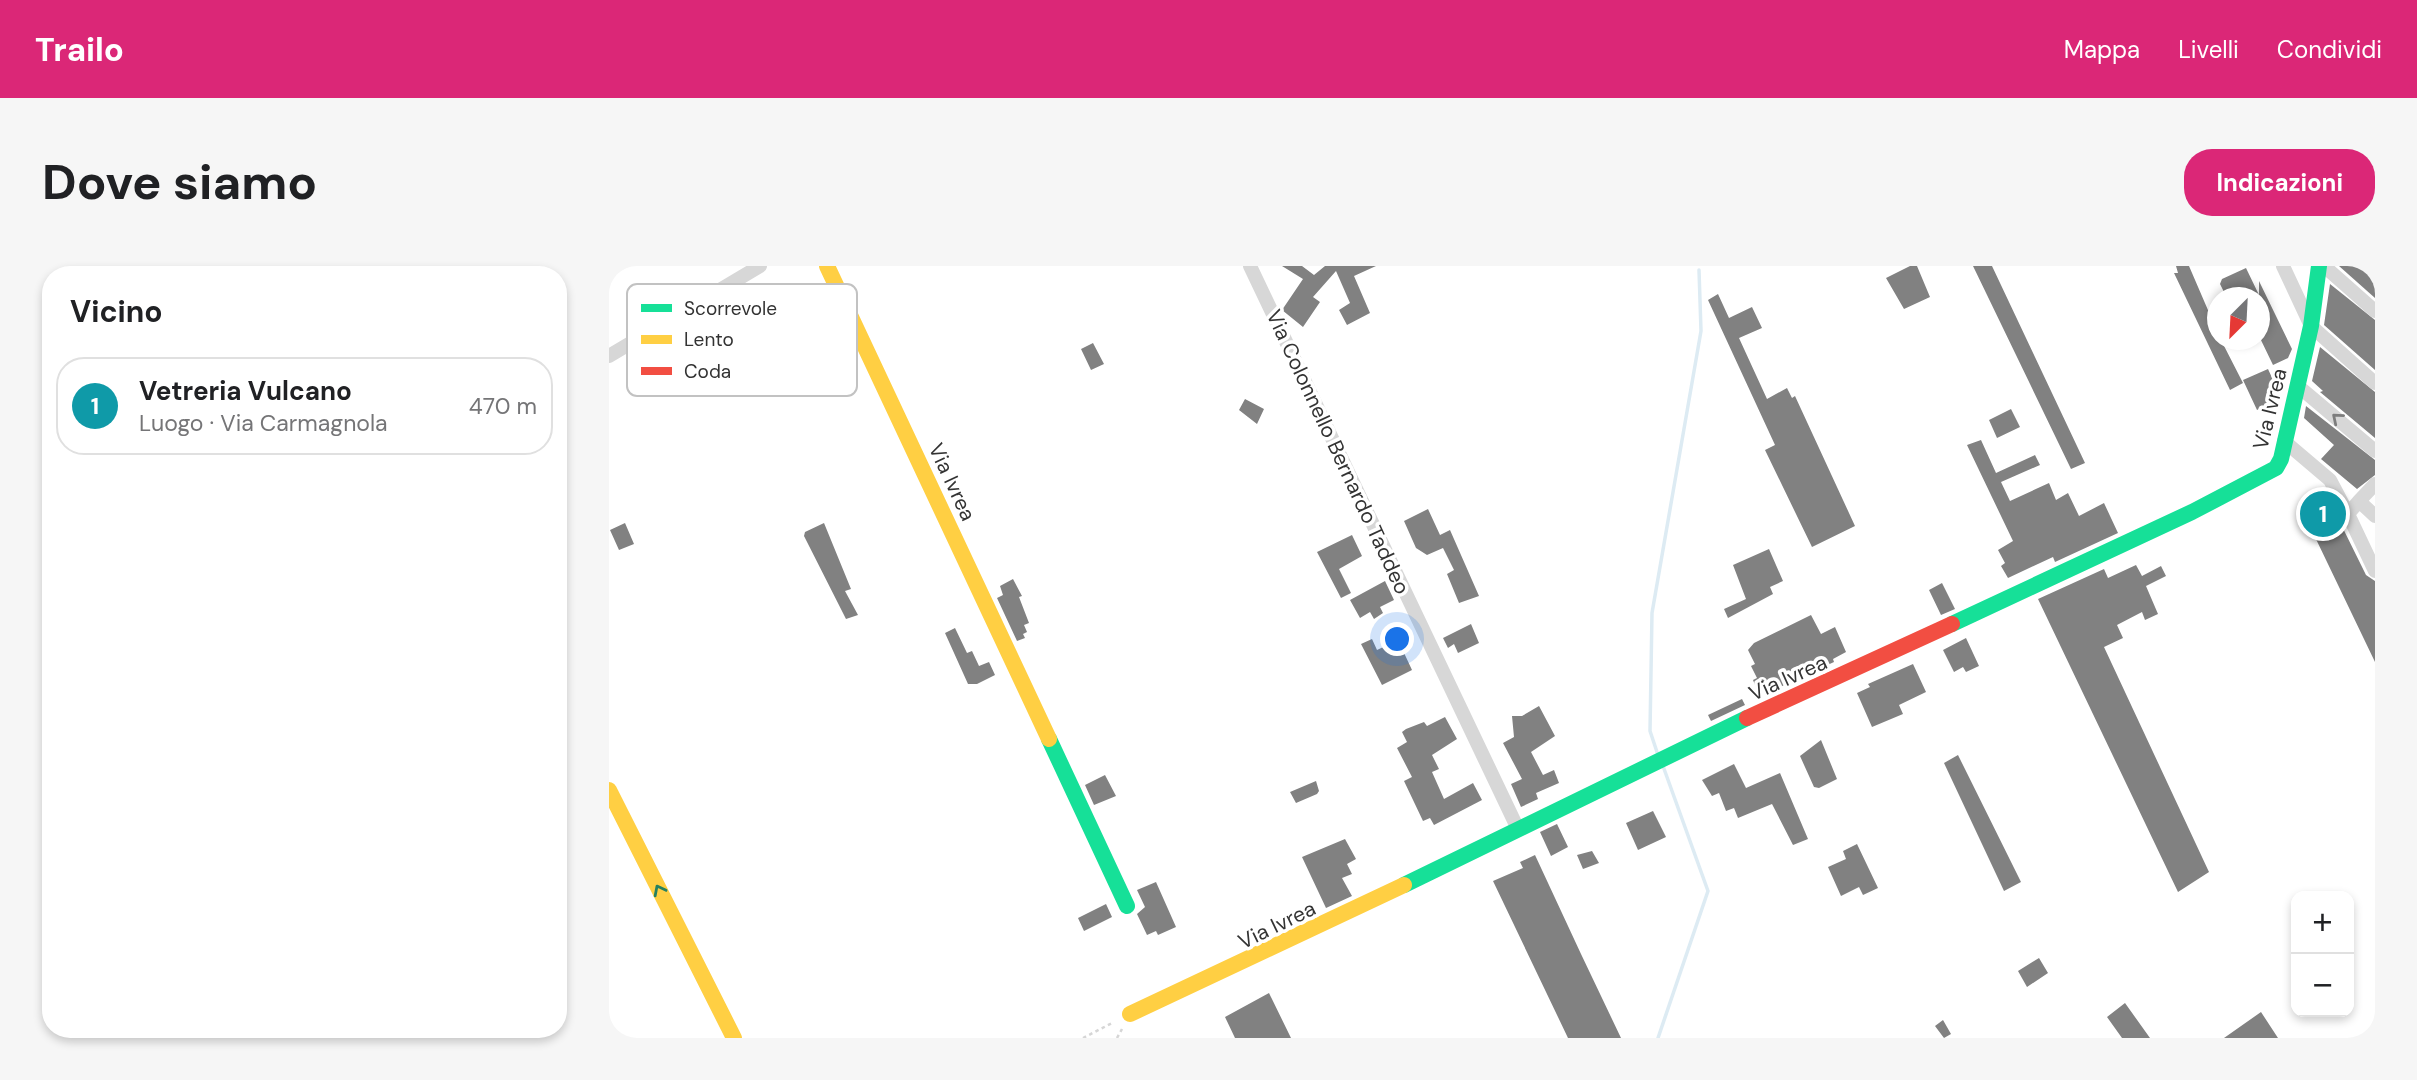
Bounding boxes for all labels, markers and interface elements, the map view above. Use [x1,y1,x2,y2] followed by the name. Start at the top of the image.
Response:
[35,28,124,71] text: Trailo
[2064,34,2140,65] text: Mappa
[2178,34,2239,65] text: Livelli
[2277,34,2382,65] text: Condividi
[2184,149,2375,216] button: Indicazioni
[42,150,317,214] text: Dove siamo
[627,284,857,396] legend
[2207,287,2270,350] north arrow
[70,292,163,331] text: Vicino
[684,296,777,321] text: Scorrevole
[1260,305,1416,599] street label: Via Colonnello Bernardo Taddeo
[684,327,734,352] text: Lento
[684,359,731,384] text: Coda
[2246,365,2294,453] street label: Via Ivrea
[139,374,352,408] text: Vetreria Vulcano
[91,391,99,421] text: 1
[469,391,537,421] text: 470 m
[139,408,388,438] text: Luogo · Via Carmagnola
[2332,414,2344,427] one-way arrow
[922,439,982,525] street label: Via Ivrea
[2300,488,2346,540] pin: 1
[1380,622,1414,656] your location
[1744,648,1832,708] street label: Via Ivrea
[654,885,668,897] one-way arrow
[2291,891,2354,1017] map controls
[2291,891,2354,954] button: +
[1234,894,1320,956] street label: Via Ivrea
[2291,954,2354,1017] button: −

